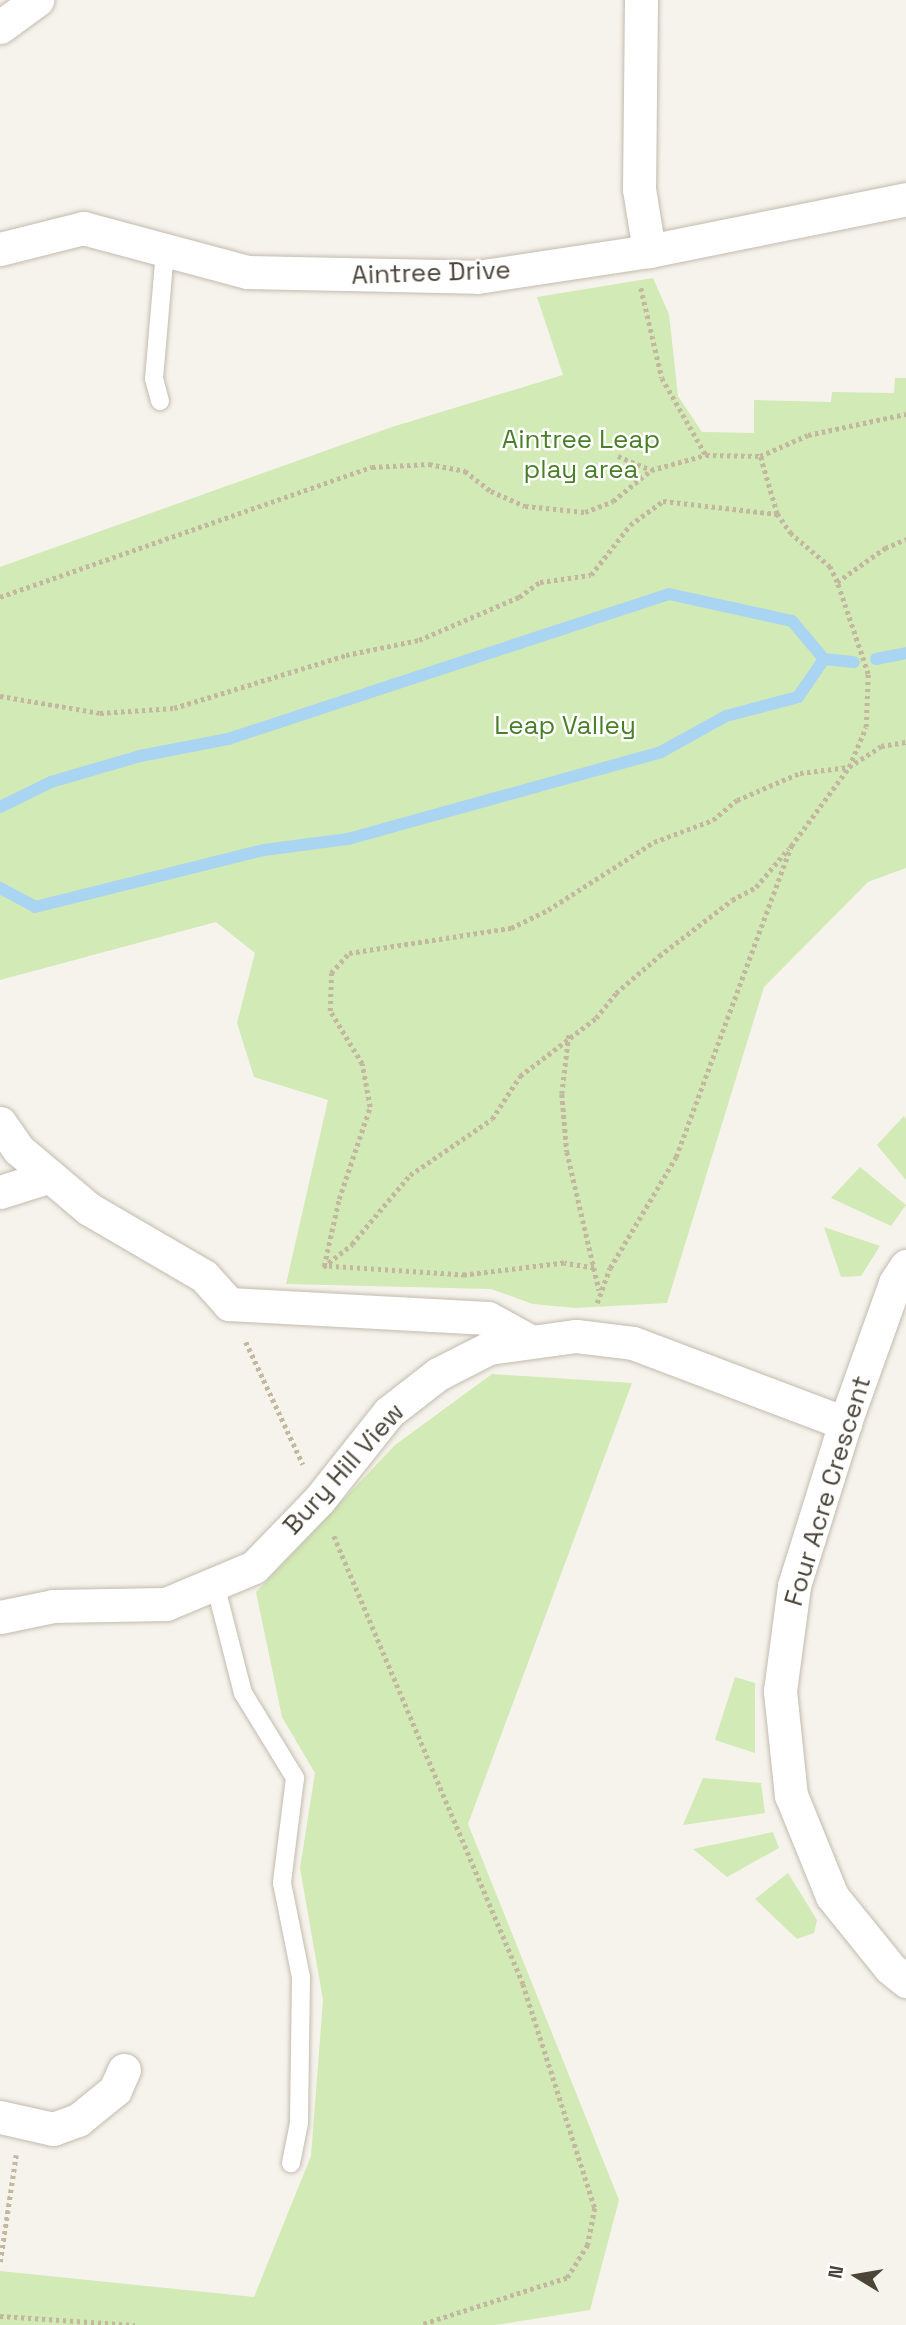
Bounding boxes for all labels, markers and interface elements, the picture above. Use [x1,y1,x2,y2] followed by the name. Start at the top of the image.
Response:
[351,255,511,291] street label: Aintree Drive
[502,424,660,486] park label: Aintree Leap play area
[494,710,636,742] park label: Leap Valley
[778,1372,878,1610] street label: Four Acre Crescent
[277,1397,411,1541] street label: Bury Hill View
[822,2241,892,2311] north arrow
[822,2263,849,2281] text: N

